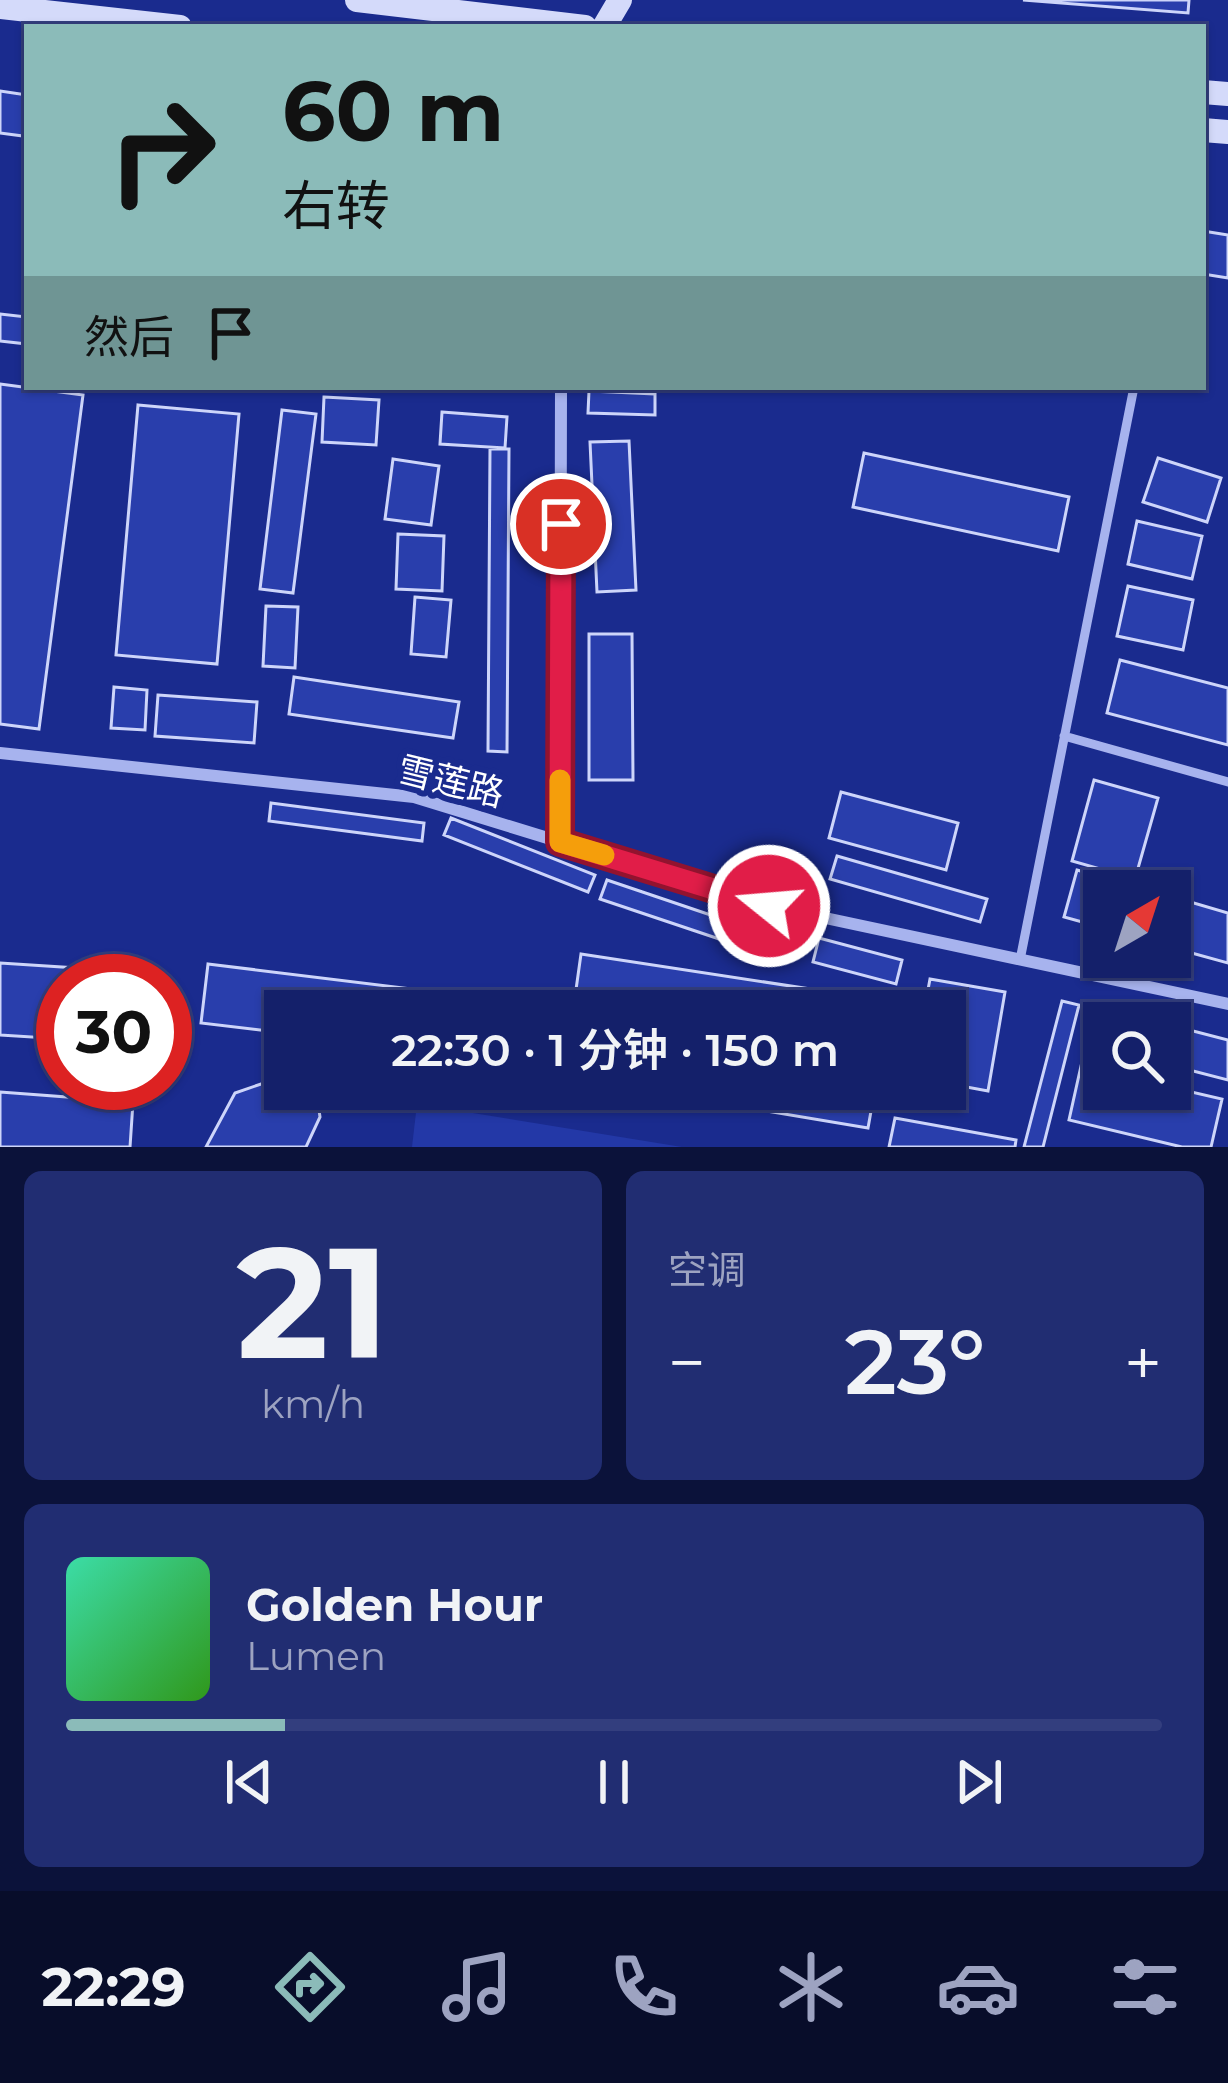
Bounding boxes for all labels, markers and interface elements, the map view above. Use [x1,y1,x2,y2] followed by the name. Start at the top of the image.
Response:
[282,60,504,162] text: 60 m
[84,72,240,228] icon: right
[282,173,390,239] text: 右转
[198,300,264,366] icon: arrive
[84,309,174,364] text: 然后
[510,473,612,575] pin
[528,491,594,557] icon: arrive
[393,747,509,815] street label: 雪莲路
[706,843,832,969] position arrow
[1083,870,1191,978] north arrow
[1083,870,1191,1110] map controls
[36,954,192,1110] speed limit sign: 30
[1083,1002,1191,1110] button: search
[391,1022,839,1077] text: 22:30 · 1 分钟 · 150 m
[236,1207,390,1397] text: 21
[668,1246,746,1294] text: 空调
[844,1307,986,1417] text: 23°
[668,1322,706,1403] text: −
[1124,1322,1162,1403] text: +
[261,1380,365,1428] text: km/h
[246,1577,543,1632] text: Golden Hour
[246,1632,386,1680] text: Lumen
[216,1749,282,1815] icon: previous
[581,1749,647,1815] icon: pause
[946,1749,1012,1815] icon: next
[268,1945,352,2029] icon: directions
[435,1945,519,2029] icon: music
[602,1945,686,2029] icon: phone
[769,1945,853,2029] icon: climate
[936,1945,1020,2029] icon: car
[1103,1945,1187,2029] icon: filters
[41,1954,186,2020] text: 22:29

